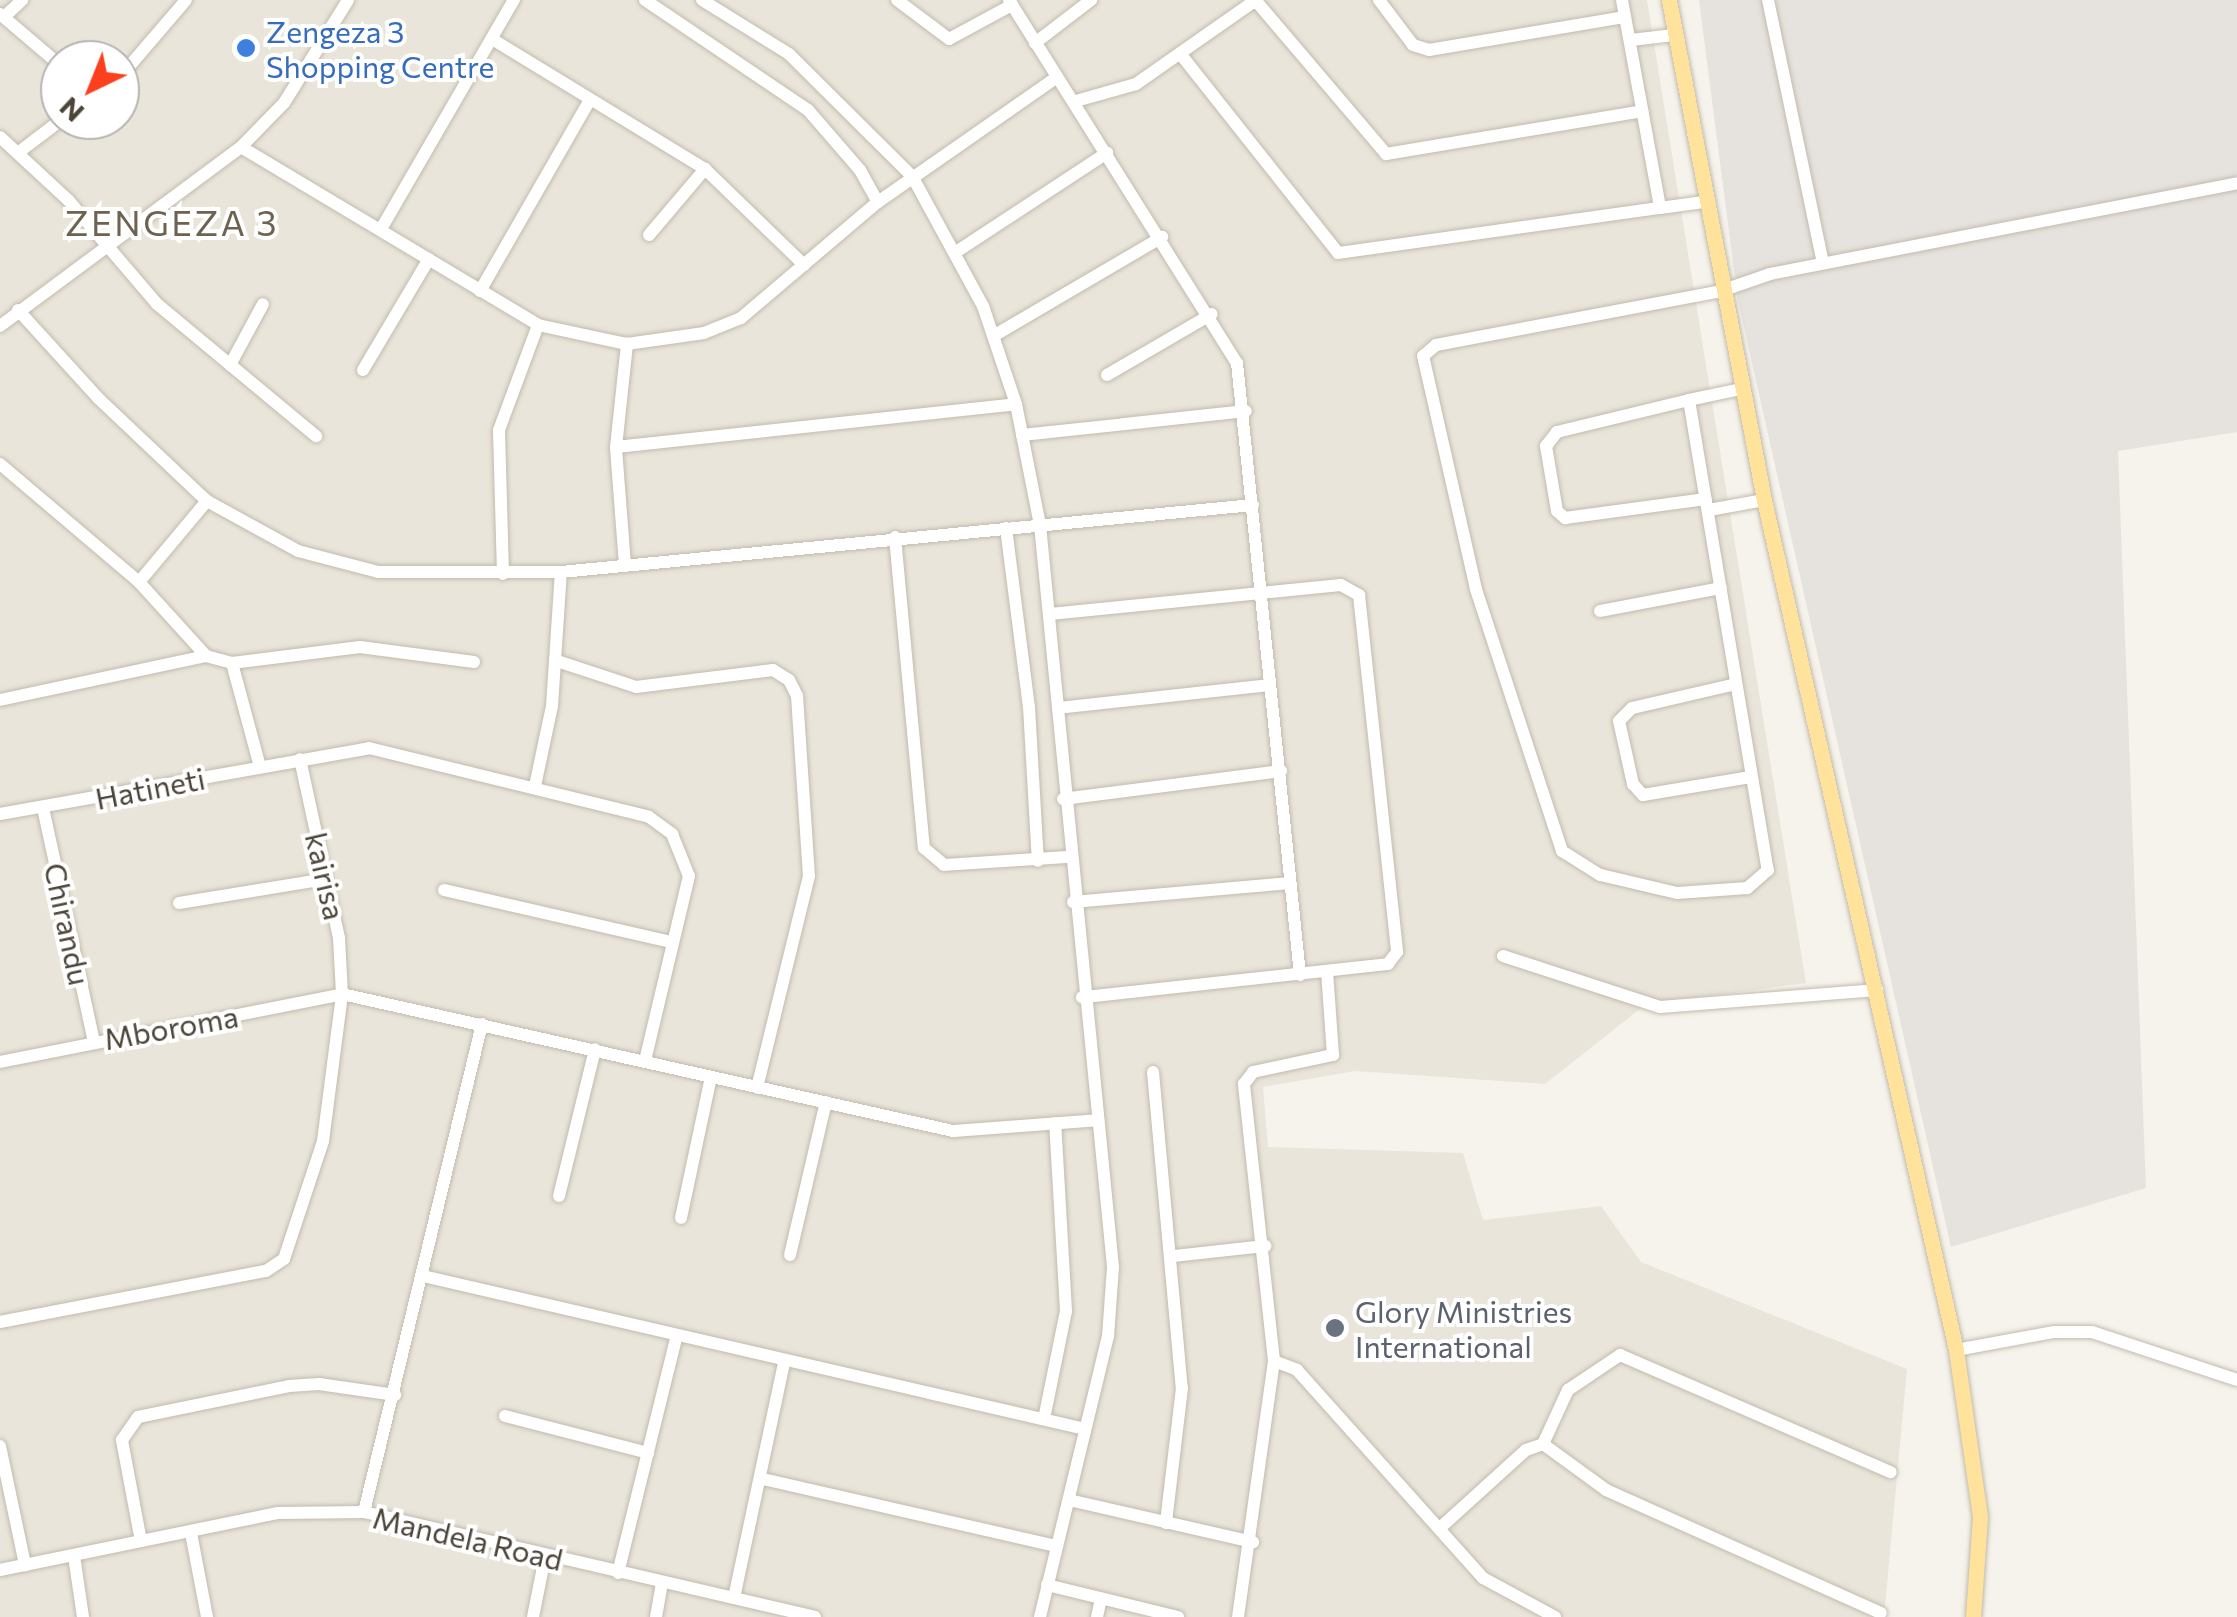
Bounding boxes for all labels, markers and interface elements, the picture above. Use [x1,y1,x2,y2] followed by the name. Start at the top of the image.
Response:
[266,13,494,84] place label: Zengeza 3 Shopping Centre
[235,37,257,59] marker: Zengeza 3 Shopping Centre
[40,40,140,140] north arrow
[52,91,90,130] text: N
[65,201,279,243] district label: ZENGEZA 3
[92,760,208,816] street label: Hatineti
[298,829,354,923] street label: kairisa
[37,860,99,988] street label: Chirandu
[101,997,241,1057] street label: Mboroma
[1355,1293,1572,1364] place label: Glory Ministries International
[1324,1317,1346,1339] marker: Glory Ministries International
[370,1499,566,1577] street label: Mandela Road

